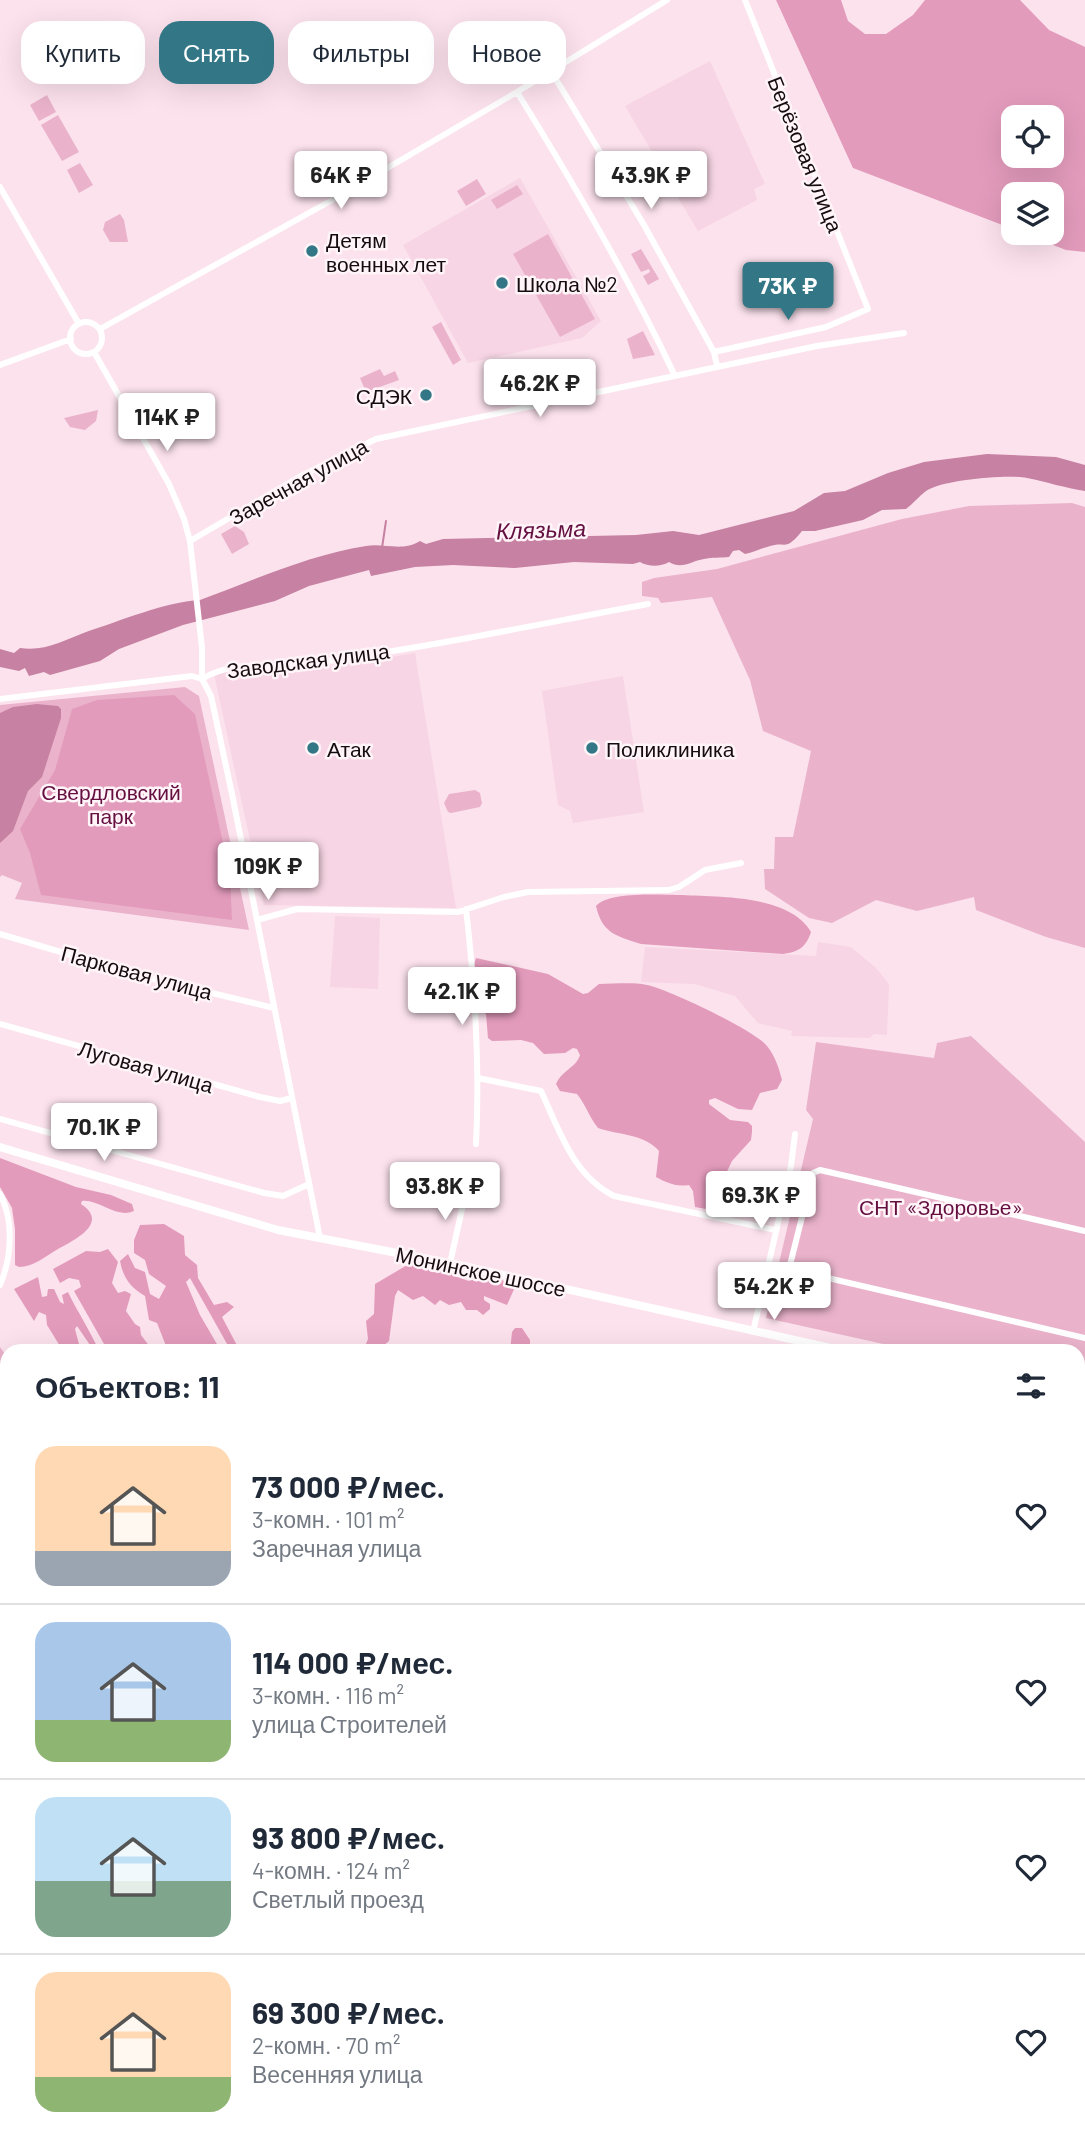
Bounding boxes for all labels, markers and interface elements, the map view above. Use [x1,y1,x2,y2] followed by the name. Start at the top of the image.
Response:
[21,21,145,84] chip: Купить
[159,21,274,84] chip: Снять
[288,21,434,84] chip: Фильтры
[448,21,566,84] chip: Новое
[763,72,849,236] street label: Берёзовая улица
[1001,105,1064,245] map controls
[1001,105,1064,168] button: locate
[292,152,390,211] pin: 64K ₽
[586,152,716,211] pin: 43.9K ₽
[310,160,372,188] text: 64K ₽
[611,160,691,188] text: 43.9K ₽
[1001,182,1064,245] button: layers
[326,227,447,276] place label: Детям военных лет
[304,243,320,259] marker: Детям военных лет
[739,262,837,322] pin: 73K ₽
[516,271,618,296] place label: Школа №2
[759,271,817,299] text: 73K ₽
[494,275,510,291] marker: Школа №2
[475,360,605,419] pin: 46.2K ₽
[500,368,580,396] text: 46.2K ₽
[356,383,413,408] place label: СДЭК
[418,387,434,403] marker: СДЭК
[110,393,224,453] pin: 114K ₽
[134,402,200,430] text: 114K ₽
[224,432,372,529] street label: Заречная улица
[495,513,587,545] water label: Клязьма
[225,638,391,682] street label: Заводская улица
[327,736,372,761] place label: Атак
[606,736,735,761] place label: Поликлиника
[305,740,321,756] marker: Атак
[584,740,600,756] marker: Поликлиника
[41,779,181,828] park label: Свердловский парк
[211,842,325,902] pin: 109K ₽
[234,851,302,879] text: 109K ₽
[59,940,216,1004] street label: Парковая улица
[397,968,527,1027] pin: 42.1K ₽
[424,976,500,1004] text: 42.1K ₽
[76,1035,217,1097] street label: Луговая улица
[39,1104,169,1163] pin: 70.1K ₽
[67,1112,141,1140] text: 70.1K ₽
[380,1162,510,1222] pin: 93.8K ₽
[406,1171,484,1199] text: 93.8K ₽
[696,1172,826,1231] pin: 69.3K ₽
[722,1180,800,1208] text: 69.3K ₽
[859,1194,1023,1219] park label: СНТ «Здоровье»
[394,1241,568,1301] street label: Монинское шоссе
[709,1262,839,1322] pin: 54.2K ₽
[734,1271,814,1299] text: 54.2K ₽
[1012,1367,1050,1405] icon: filters
[35,1368,219,1404] text: Объектов: 11
[252,1468,445,1504] text: 73 000 ₽/мес.
[91,1474,175,1558] icon: home
[1012,1497,1050,1535] icon: heart
[252,1505,405,1533] text: 3-комн. · 101 m²
[252,1534,421,1562] text: Заречная улица
[252,1644,453,1680] text: 114 000 ₽/мес.
[91,1650,175,1734] icon: home
[1012,1673,1050,1711] icon: heart
[252,1681,404,1709] text: 3-комн. · 116 m²
[252,1710,447,1738] text: улица Строителей
[252,1819,445,1855] text: 93 800 ₽/мес.
[91,1825,175,1909] icon: home
[1012,1848,1050,1886] icon: heart
[252,1856,410,1884] text: 4-комн. · 124 m²
[252,1885,424,1913] text: Светлый проезд
[252,1994,445,2030] text: 69 300 ₽/мес.
[91,2000,175,2084] icon: home
[1012,2023,1050,2061] icon: heart
[252,2031,400,2059] text: 2-комн. · 70 m²
[252,2060,423,2088] text: Весенняя улица

